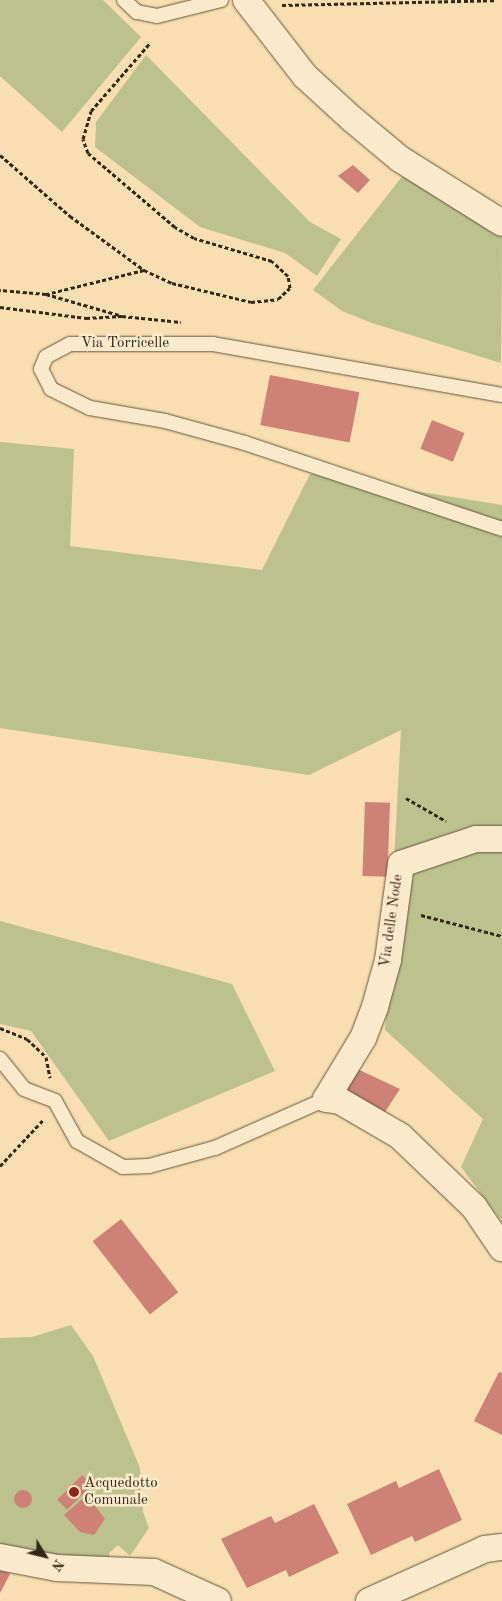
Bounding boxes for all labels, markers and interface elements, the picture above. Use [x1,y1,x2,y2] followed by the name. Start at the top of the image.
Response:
[81,335,169,353] street label: Via Torricelle
[377,873,407,969] street label: Via delle Node
[84,1474,158,1509] place label: Acquedotto Comunale
[68,1486,80,1498] marker: Acquedotto Comunale
[20,1531,70,1581] north arrow
[48,1556,66,1573] text: N

